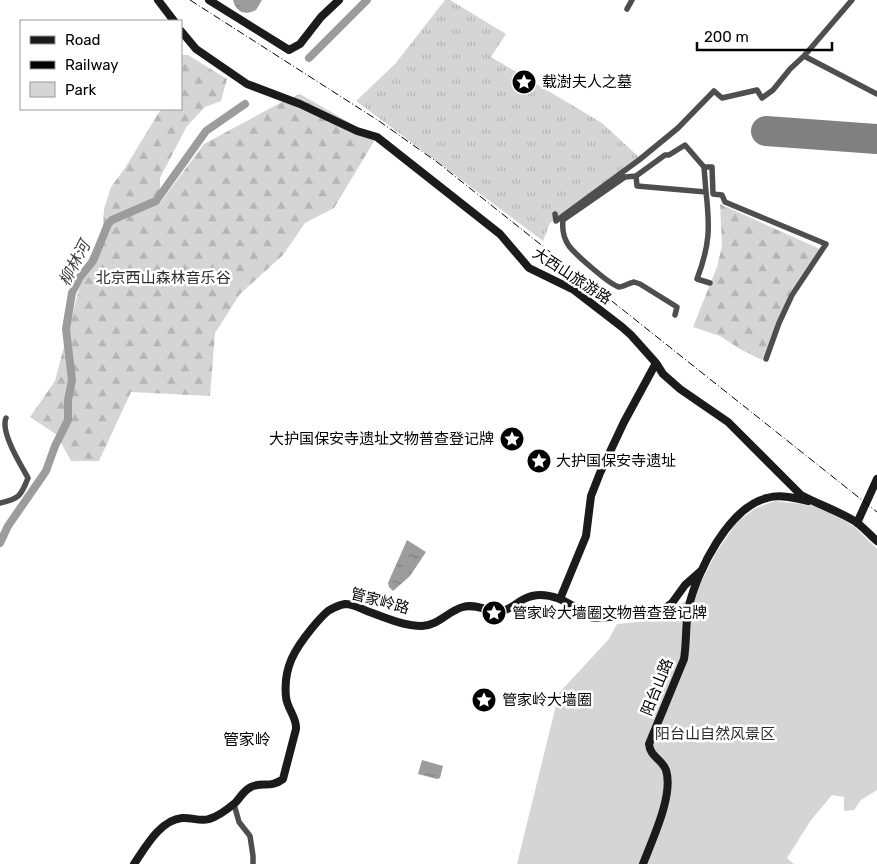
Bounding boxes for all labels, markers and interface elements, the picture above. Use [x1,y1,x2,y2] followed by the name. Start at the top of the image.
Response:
[20,20,182,110] legend
[697,20,832,52] scale bar
[704,28,749,46] text: 200 m
[65,31,101,49] text: Road
[65,56,119,74] text: Railway
[511,69,537,95] place icon: 载澍夫人之墓
[542,73,632,91] place label: 载澍夫人之墓
[65,81,96,99] text: Park
[55,235,96,289] water label: 柳林河
[529,244,615,308] street label: 大西山旅游路
[95,269,231,287] park label: 北京西山森林音乐谷
[499,426,525,452] place icon: 大护国保安寺遗址文物普查登记牌
[269,430,494,448] place label: 大护国保安寺遗址文物普查登记牌
[526,448,552,474] place icon: 大护国保安寺遗址
[556,452,676,470] place label: 大护国保安寺遗址
[349,585,411,617] street label: 管家岭路
[481,600,507,626] place icon: 管家岭大墙圈文物普查登记牌
[512,604,707,622] place label: 管家岭大墙圈文物普查登记牌
[637,656,677,718] street label: 阳台山路
[471,687,497,713] place icon: 管家岭大墙圈
[502,691,592,709] place label: 管家岭大墙圈
[655,725,775,743] park label: 阳台山自然风景区
[223,730,271,749] district label: 管家岭

